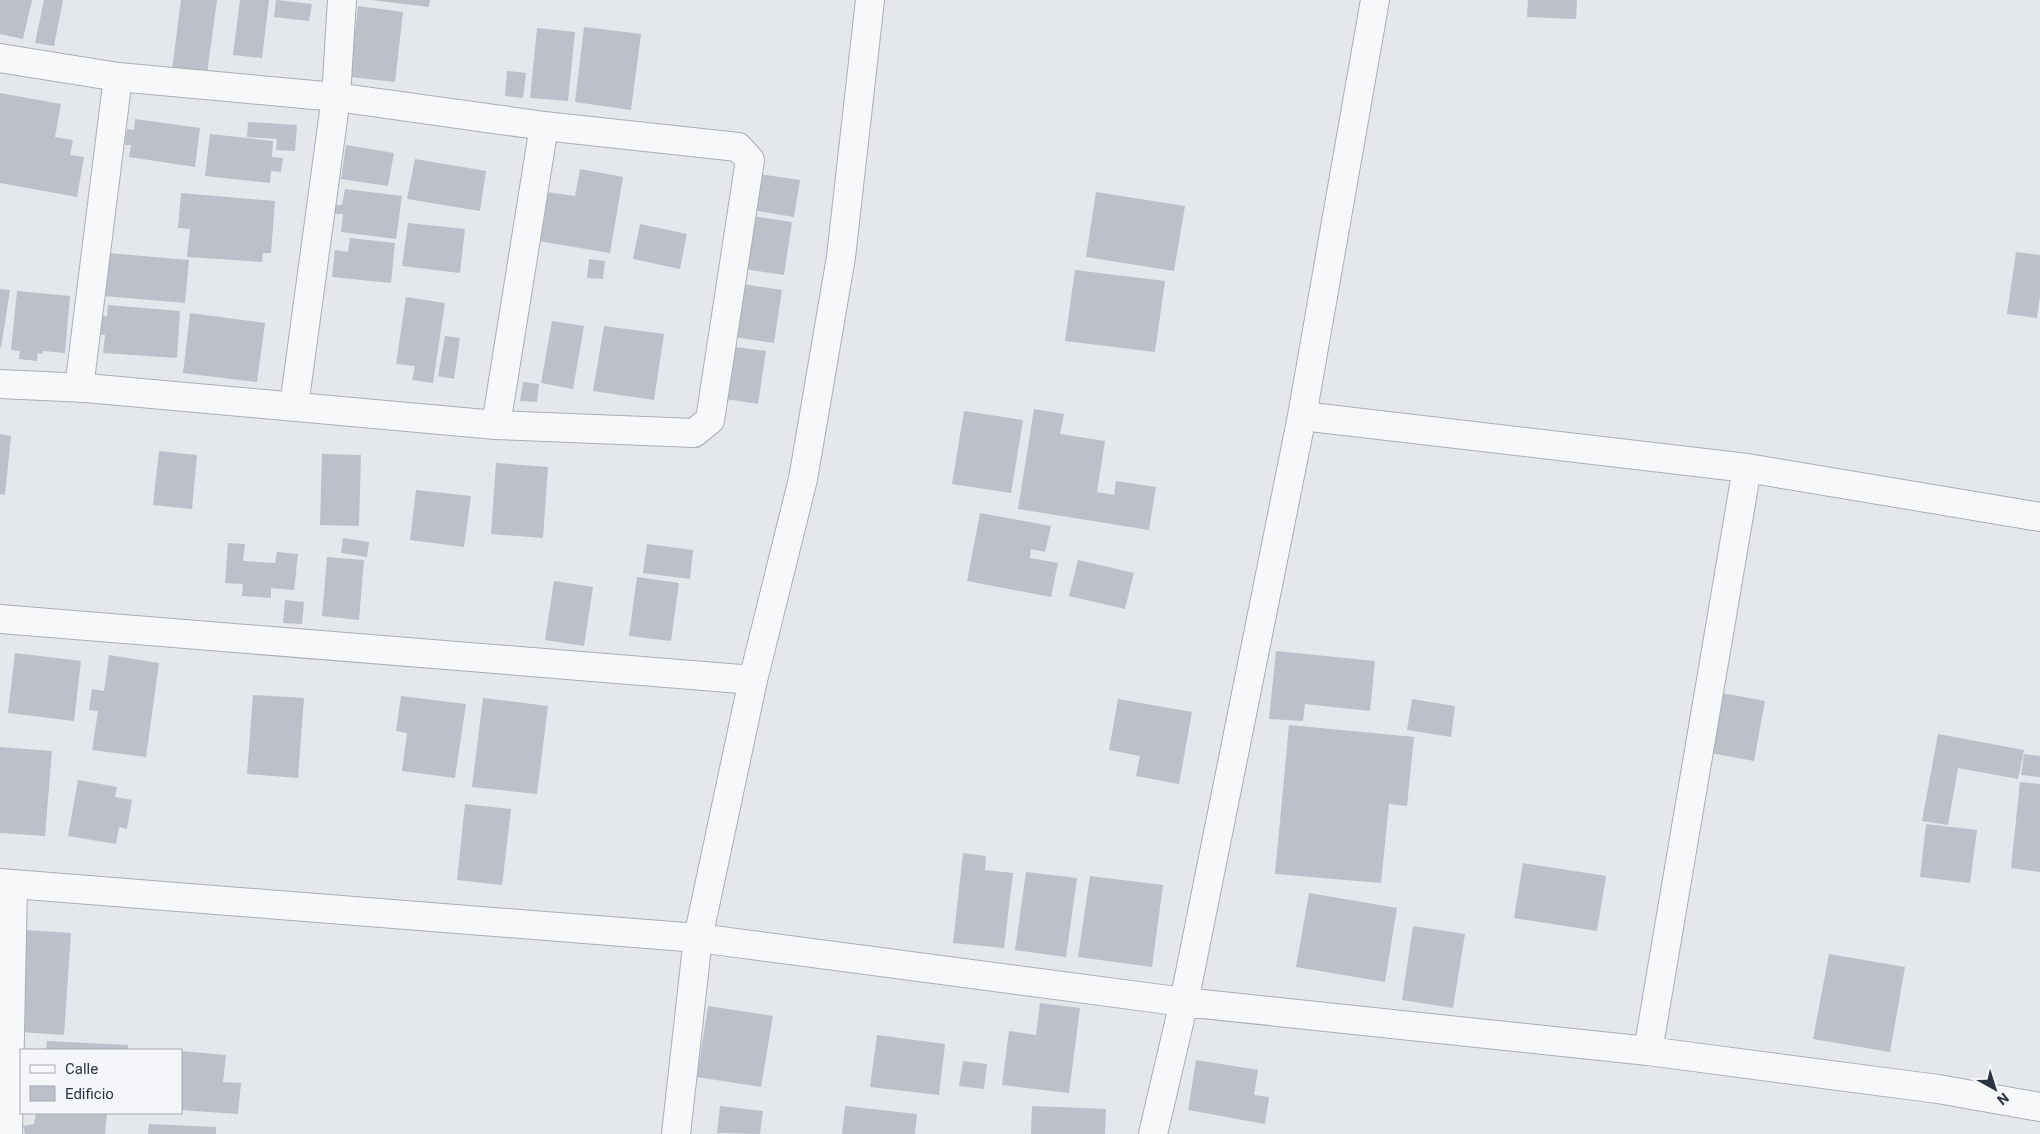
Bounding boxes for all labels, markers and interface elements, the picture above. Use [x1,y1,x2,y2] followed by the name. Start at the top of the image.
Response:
[20,1049,182,1114] legend
[65,1060,98,1078] text: Calle
[1970,1064,2020,1114] north arrow
[65,1085,114,1103] text: Edificio
[1994,1090,2012,1108] text: N

